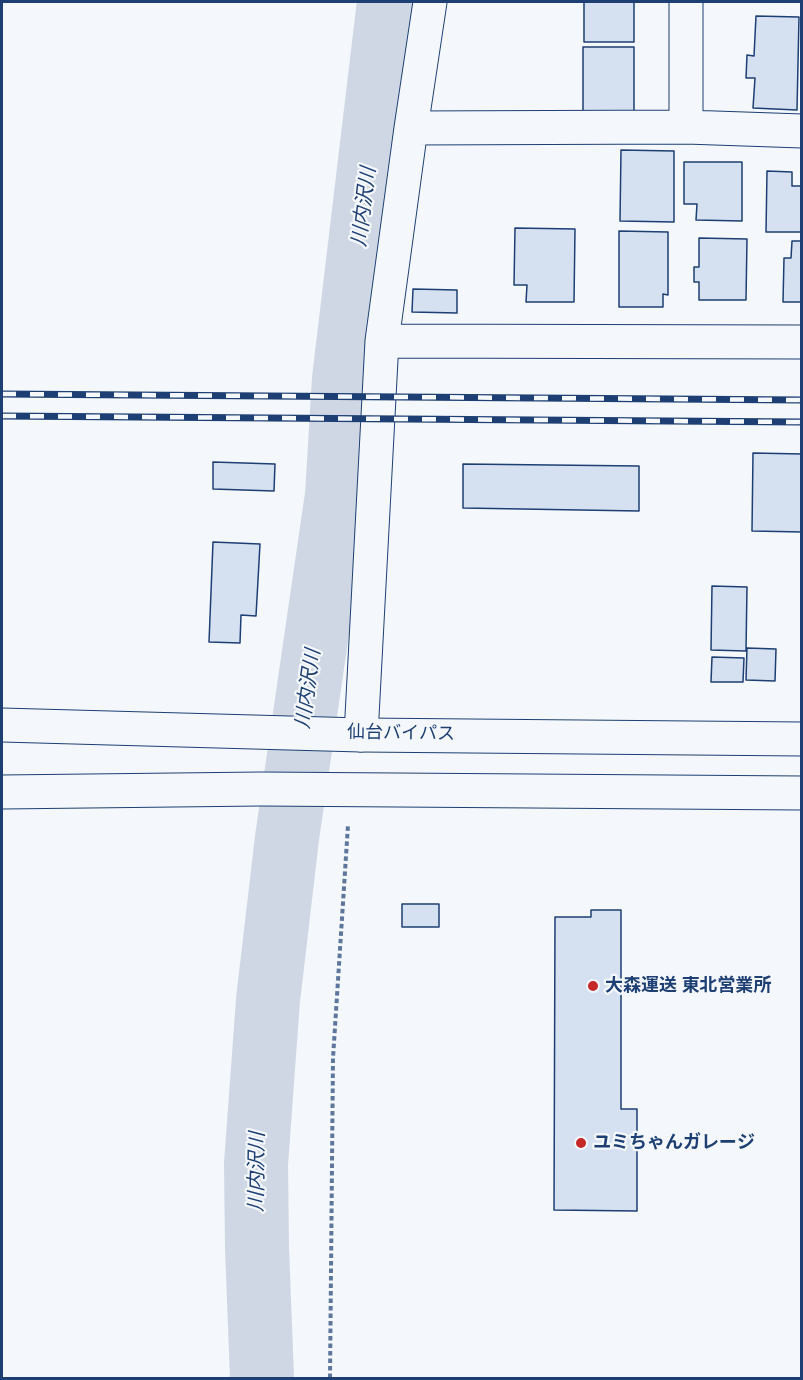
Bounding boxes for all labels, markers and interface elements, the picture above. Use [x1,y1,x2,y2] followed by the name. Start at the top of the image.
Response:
[348,166,382,248] water label: 川内沢川
[292,648,326,730] water label: 川内沢川
[347,722,455,746] street label: 仙台バイパス
[605,975,771,997] place label: 大森運送 東北営業所
[586,979,600,993] marker: 大森運送 東北営業所
[245,1132,271,1212] water label: 川内沢川
[593,1132,755,1154] place label: ユミちゃんガレージ
[574,1136,588,1150] marker: ユミちゃんガレージ

